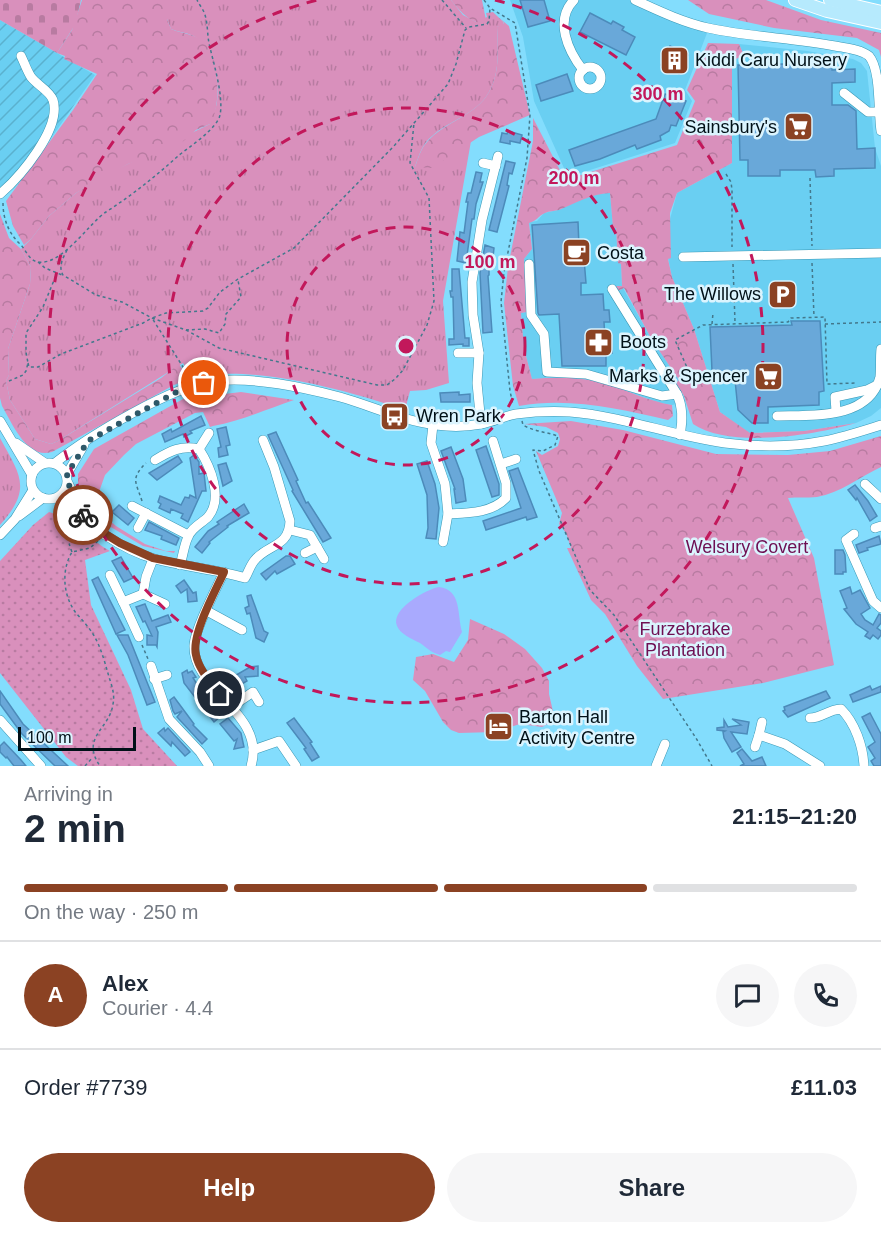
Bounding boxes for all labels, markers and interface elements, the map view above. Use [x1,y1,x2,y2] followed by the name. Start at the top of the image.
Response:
[658,44,690,76] building icon: Kiddi Caru Nursery
[695,50,847,70] place label: Kiddi Caru Nursery
[632,84,684,104] text: 300 m
[782,111,814,143] supermarket icon: Sainsbury's
[685,117,777,137] place label: Sainsbury's
[548,168,600,188] text: 200 m
[560,237,592,269] cafe icon: Costa
[597,243,645,263] place label: Costa
[464,252,516,272] text: 100 m
[766,278,798,310] parking icon: The Willows
[664,284,761,304] place label: The Willows
[583,326,615,358] pharmacy icon: Boots
[620,332,666,352] place label: Boots
[396,336,416,356] centre of rings
[178,357,229,408] pin
[752,360,784,392] supermarket icon: Marks & Spencer
[187,366,220,399] icon: bag
[609,366,747,386] place label: Marks & Spencer
[379,400,411,432] bus stop icon: Wren Park
[416,406,502,426] place label: Wren Park
[53,485,113,545] courier
[67,499,100,532] icon: bike
[686,537,808,557] park label: Welsury Covert
[639,619,731,660] park label: Furzebrake Plantation
[194,668,245,719] pin
[203,677,236,710] icon: home
[519,707,635,748] place label: Barton Hall Activity Centre
[482,711,514,743] hotel icon: Barton Hall Activity Centre
[18,724,136,752] scale bar
[27,729,71,746] text: 100 m
[24,783,113,805] text: Arriving in
[732,804,857,829] text: 21:15–21:20
[24,807,126,850] text: 2 min
[24,901,199,923] text: On the way · 250 m
[716,964,779,1027] button: chat
[794,964,857,1027] button: phone
[102,971,148,996] text: Alex
[48,982,63,1007] text: A
[102,997,213,1019] text: Courier · 4.4
[24,1075,148,1100] text: Order #7739
[791,1075,857,1100] text: £11.03
[24,1153,435,1222] button: Help
[447,1153,857,1222] button: Share

